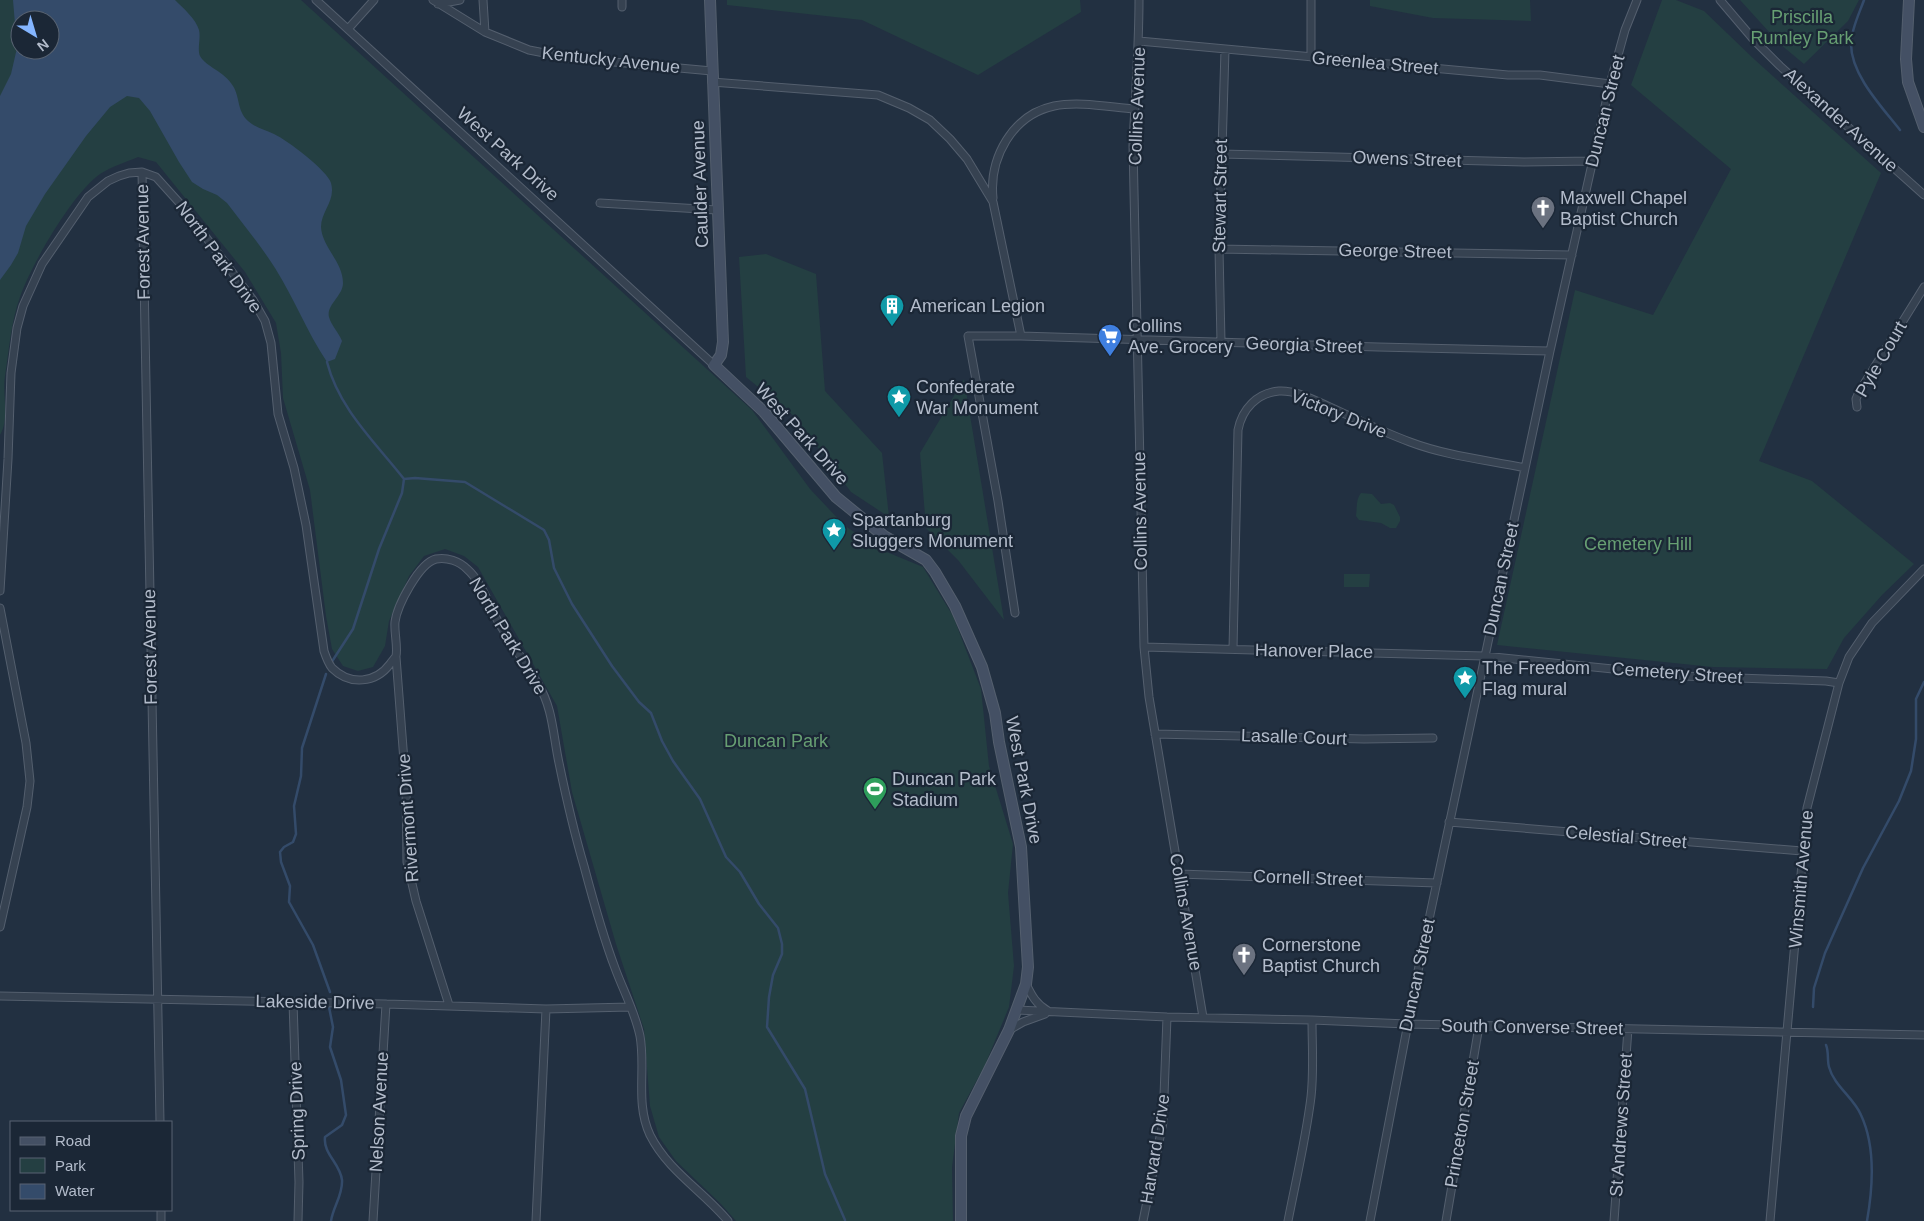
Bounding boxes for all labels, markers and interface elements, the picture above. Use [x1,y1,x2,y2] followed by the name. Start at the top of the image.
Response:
[1750,7,1855,48] park label: Priscilla Rumley Park
[10,10,60,60] north arrow
[34,36,52,55] text: N
[541,43,681,77] street label: Kentucky Avenue
[1125,46,1149,166] street label: Collins Avenue
[1311,48,1439,78] street label: Greenlea Street
[1581,53,1629,169] street label: Duncan Street
[1780,64,1902,176] street label: Alexander Avenue
[453,103,563,205] street label: West Park Drive
[688,120,712,248] street label: Caulder Avenue
[1209,139,1231,253] street label: Stewart Street
[1352,147,1462,171] street label: Owens Street
[132,184,154,300] street label: Forest Avenue
[1560,188,1687,229] place label: Maxwell Chapel Baptist Church
[1530,195,1556,229] church icon: Maxwell Chapel Baptist Church
[172,197,266,317] street label: North Park Drive
[1338,240,1452,262] street label: George Street
[879,293,905,327] building icon: American Legion
[910,296,1045,316] place label: American Legion
[1128,316,1233,357] place label: Collins Ave. Grocery
[1851,318,1911,400] street label: Pyle Court
[1097,323,1123,357] supermarket icon: Collins Ave. Grocery
[1245,333,1363,357] street label: Georgia Street
[916,377,1038,418] place label: Confederate War Monument
[751,379,853,489] street label: West Park Drive
[886,384,912,418] place icon: Confederate War Monument
[1288,386,1390,442] street label: Victory Drive
[1129,451,1151,571] street label: Collins Avenue
[852,510,1013,551] place label: Spartanburg Sluggers Monument
[821,517,847,551] place icon: Spartanburg Sluggers Monument
[1479,521,1523,637] street label: Duncan Street
[1584,534,1692,554] park label: Cemetery Hill
[465,574,551,698] street label: North Park Drive
[139,589,161,705] street label: Forest Avenue
[1255,640,1373,662] street label: Hanover Place
[1482,658,1590,699] place label: The Freedom Flag mural
[1611,658,1743,688] street label: Cemetery Street
[1452,665,1478,699] place icon: The Freedom Flag mural
[1002,714,1046,846] street label: West Park Drive
[1241,725,1347,749] street label: Lasalle Court
[724,731,829,751] park label: Duncan Park
[394,753,422,883] street label: Rivermont Drive
[892,769,997,810] place label: Duncan Park Stadium
[862,776,888,810] sports icon: Duncan Park Stadium
[1785,809,1817,949] street label: Winsmith Avenue
[1564,822,1688,852] street label: Celestial Street
[1166,852,1206,972] street label: Collins Avenue
[1253,866,1363,890] street label: Cornell Street
[1395,917,1439,1033] street label: Duncan Street
[1262,935,1380,976] place label: Cornerstone Baptist Church
[1231,942,1257,976] church icon: Cornerstone Baptist Church
[255,991,375,1013] street label: Lakeside Drive
[1441,1015,1623,1039] street label: South Converse Street
[366,1051,392,1173] street label: Nelson Avenue
[1606,1052,1636,1198] street label: St Andrews Street
[1441,1059,1483,1189] street label: Princeton Street
[285,1061,309,1161] street label: Spring Drive
[1136,1093,1174,1205] street label: Harvard Drive
[10,1121,172,1211] legend
[55,1132,91,1149] text: Road
[55,1157,86,1174] text: Park
[55,1182,94,1199] text: Water

